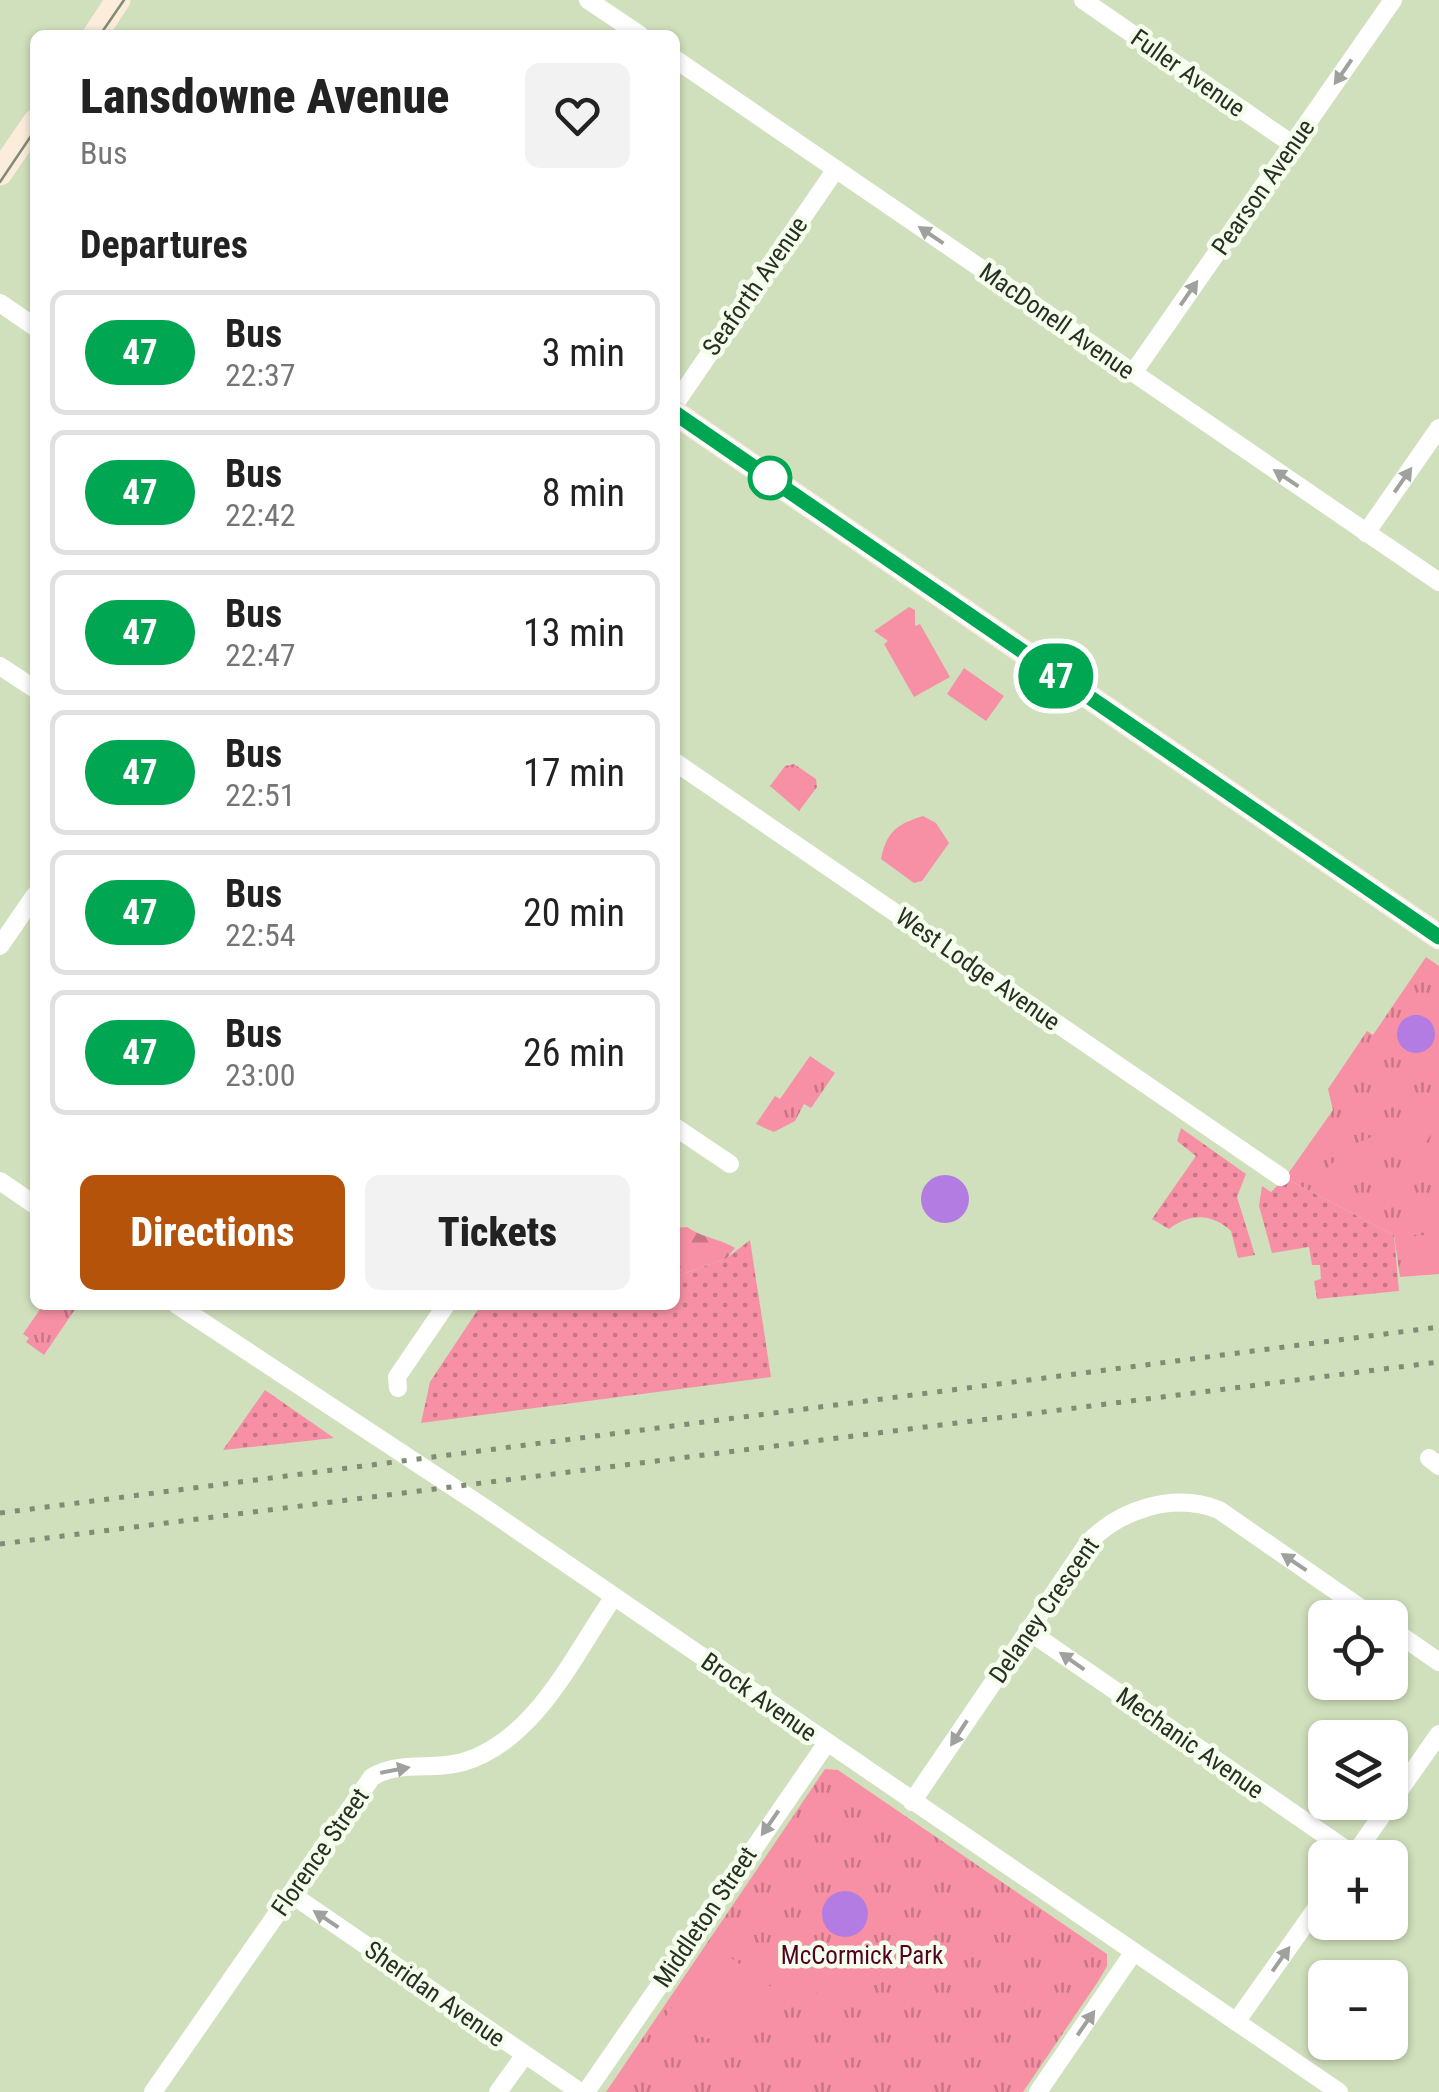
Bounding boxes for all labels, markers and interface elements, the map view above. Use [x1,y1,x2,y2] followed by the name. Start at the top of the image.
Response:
[1125,23,1251,123] street label: Fuller Avenue
[1334,59,1353,86] one-way arrow
[525,63,630,168] button: heart
[80,68,449,125] text: Lansdowne Avenue
[1206,114,1320,260] street label: Pearson Avenue
[80,134,128,172] text: Bus
[697,211,813,361] street label: Seaforth Avenue
[80,223,248,267] text: Departures
[918,226,945,245] one-way arrow
[974,257,1140,385] street label: MacDonell Avenue
[1179,280,1198,307] one-way arrow
[225,312,282,356] text: Bus
[542,331,625,375] text: 3 min
[122,332,158,373] text: 47
[225,356,296,394] text: 22:37
[225,452,282,496] text: Bus
[749,457,791,499] unlabelled marker
[1393,467,1412,494] one-way arrow
[1273,469,1299,488] one-way arrow
[542,471,625,515] text: 8 min
[122,472,158,513] text: 47
[225,496,296,534] text: 22:42
[225,592,282,636] text: Bus
[523,611,625,655] text: 13 min
[122,612,158,653] text: 47
[225,636,296,674] text: 22:47
[1011,644,1101,708] line badge: 47
[1038,656,1074,697] text: 47
[225,732,282,776] text: Bus
[523,751,625,795] text: 17 min
[122,752,158,793] text: 47
[225,776,296,814] text: 22:51
[225,872,282,916] text: Bus
[523,891,625,935] text: 20 min
[122,892,158,933] text: 47
[890,902,1066,1036] street label: West Lodge Avenue
[225,916,296,954] text: 22:54
[225,1012,282,1056] text: Bus
[523,1031,625,1075] text: 26 min
[122,1032,158,1073] text: 47
[225,1056,296,1094] text: 23:00
[80,1175,345,1290] button: Directions
[365,1175,630,1290] button: Tickets
[983,1532,1105,1688] street label: Delaney Crescent
[1281,1553,1308,1572] one-way arrow
[1308,1600,1408,2060] map controls
[1308,1600,1408,1700] button: locate
[696,1647,822,1747] street label: Brock Avenue
[1059,1652,1085,1671] one-way arrow
[1111,1681,1269,1805] street label: Mechanic Avenue
[950,1719,968,1746] one-way arrow
[1308,1720,1408,1820] button: layers
[380,1762,411,1777] one-way arrow
[265,1783,375,1921] street label: Florence Street
[761,1810,780,1837] one-way arrow
[1308,1840,1408,1940] button: +
[647,1841,763,1993] street label: Middleton Street
[313,1910,340,1929] one-way arrow
[359,1935,511,2053] street label: Sheridan Avenue
[781,1941,944,1970] park label: McCormick Park
[1271,1946,1290,1973] one-way arrow
[1308,1960,1408,2060] button: −
[1076,2009,1095,2036] one-way arrow

